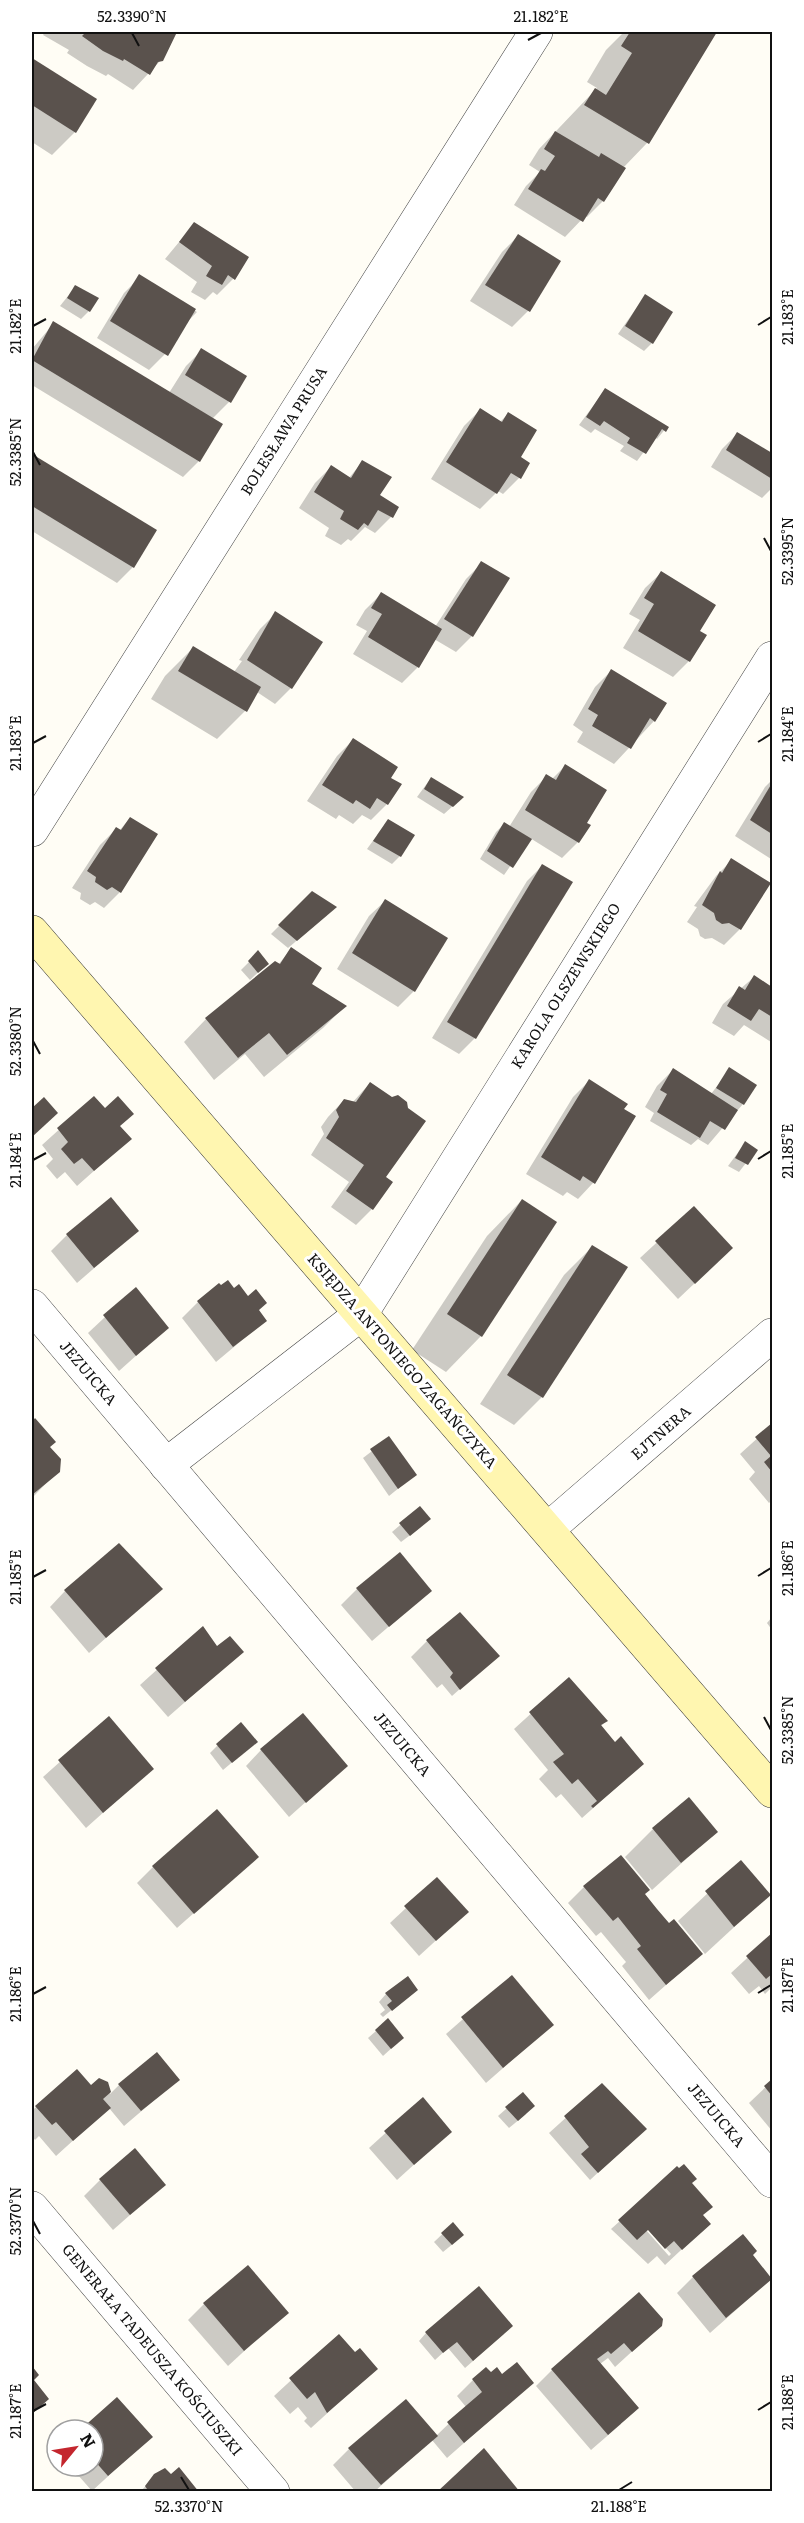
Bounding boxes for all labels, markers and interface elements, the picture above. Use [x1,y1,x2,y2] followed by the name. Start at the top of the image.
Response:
[97,4,167,27] text: 52.3390°N
[514,4,568,27] text: 21.182°E
[775,289,798,345] text: 21.183°E
[3,299,26,353] text: 21.182°E
[234,361,332,499] street label: BOLESŁAWA PRUSA
[3,417,26,487] text: 52.3385°N
[775,517,798,585] text: 52.3395°N
[775,706,798,762] text: 21.184°E
[3,715,26,771] text: 21.183°E
[504,898,625,1073] street label: KAROLA OLSZEWSKIEGO
[3,1006,26,1076] text: 52.3380°N
[775,1123,798,1179] text: 21.185°E
[3,1132,26,1188] text: 21.184°E
[303,1247,503,1473] street label: KSIĘDZA ANTONIEGO ZAGAŃCZYKA
[55,1334,123,1410] street label: JEZUICKA
[625,1399,695,1464] street label: EJTNERA
[775,1540,798,1596] text: 21.186°E
[3,1549,26,1605] text: 21.185°E
[775,1695,798,1765] text: 52.3385°N
[369,1705,437,1781] street label: JEZUICKA
[775,1957,798,2013] text: 21.187°E
[3,1966,26,2022] text: 21.186°E
[683,2076,751,2152] street label: JEZUICKA
[3,2186,26,2256] text: 52.3370°N
[58,2241,246,2459] street label: GENERAŁA TADEUSZA KOŚCIUSZKI
[775,2374,798,2430] text: 21.188°E
[3,2383,26,2439] text: 21.187°E
[45,2418,105,2478] north arrow
[154,2494,224,2517] text: 52.3370°N
[591,2494,647,2517] text: 21.188°E

